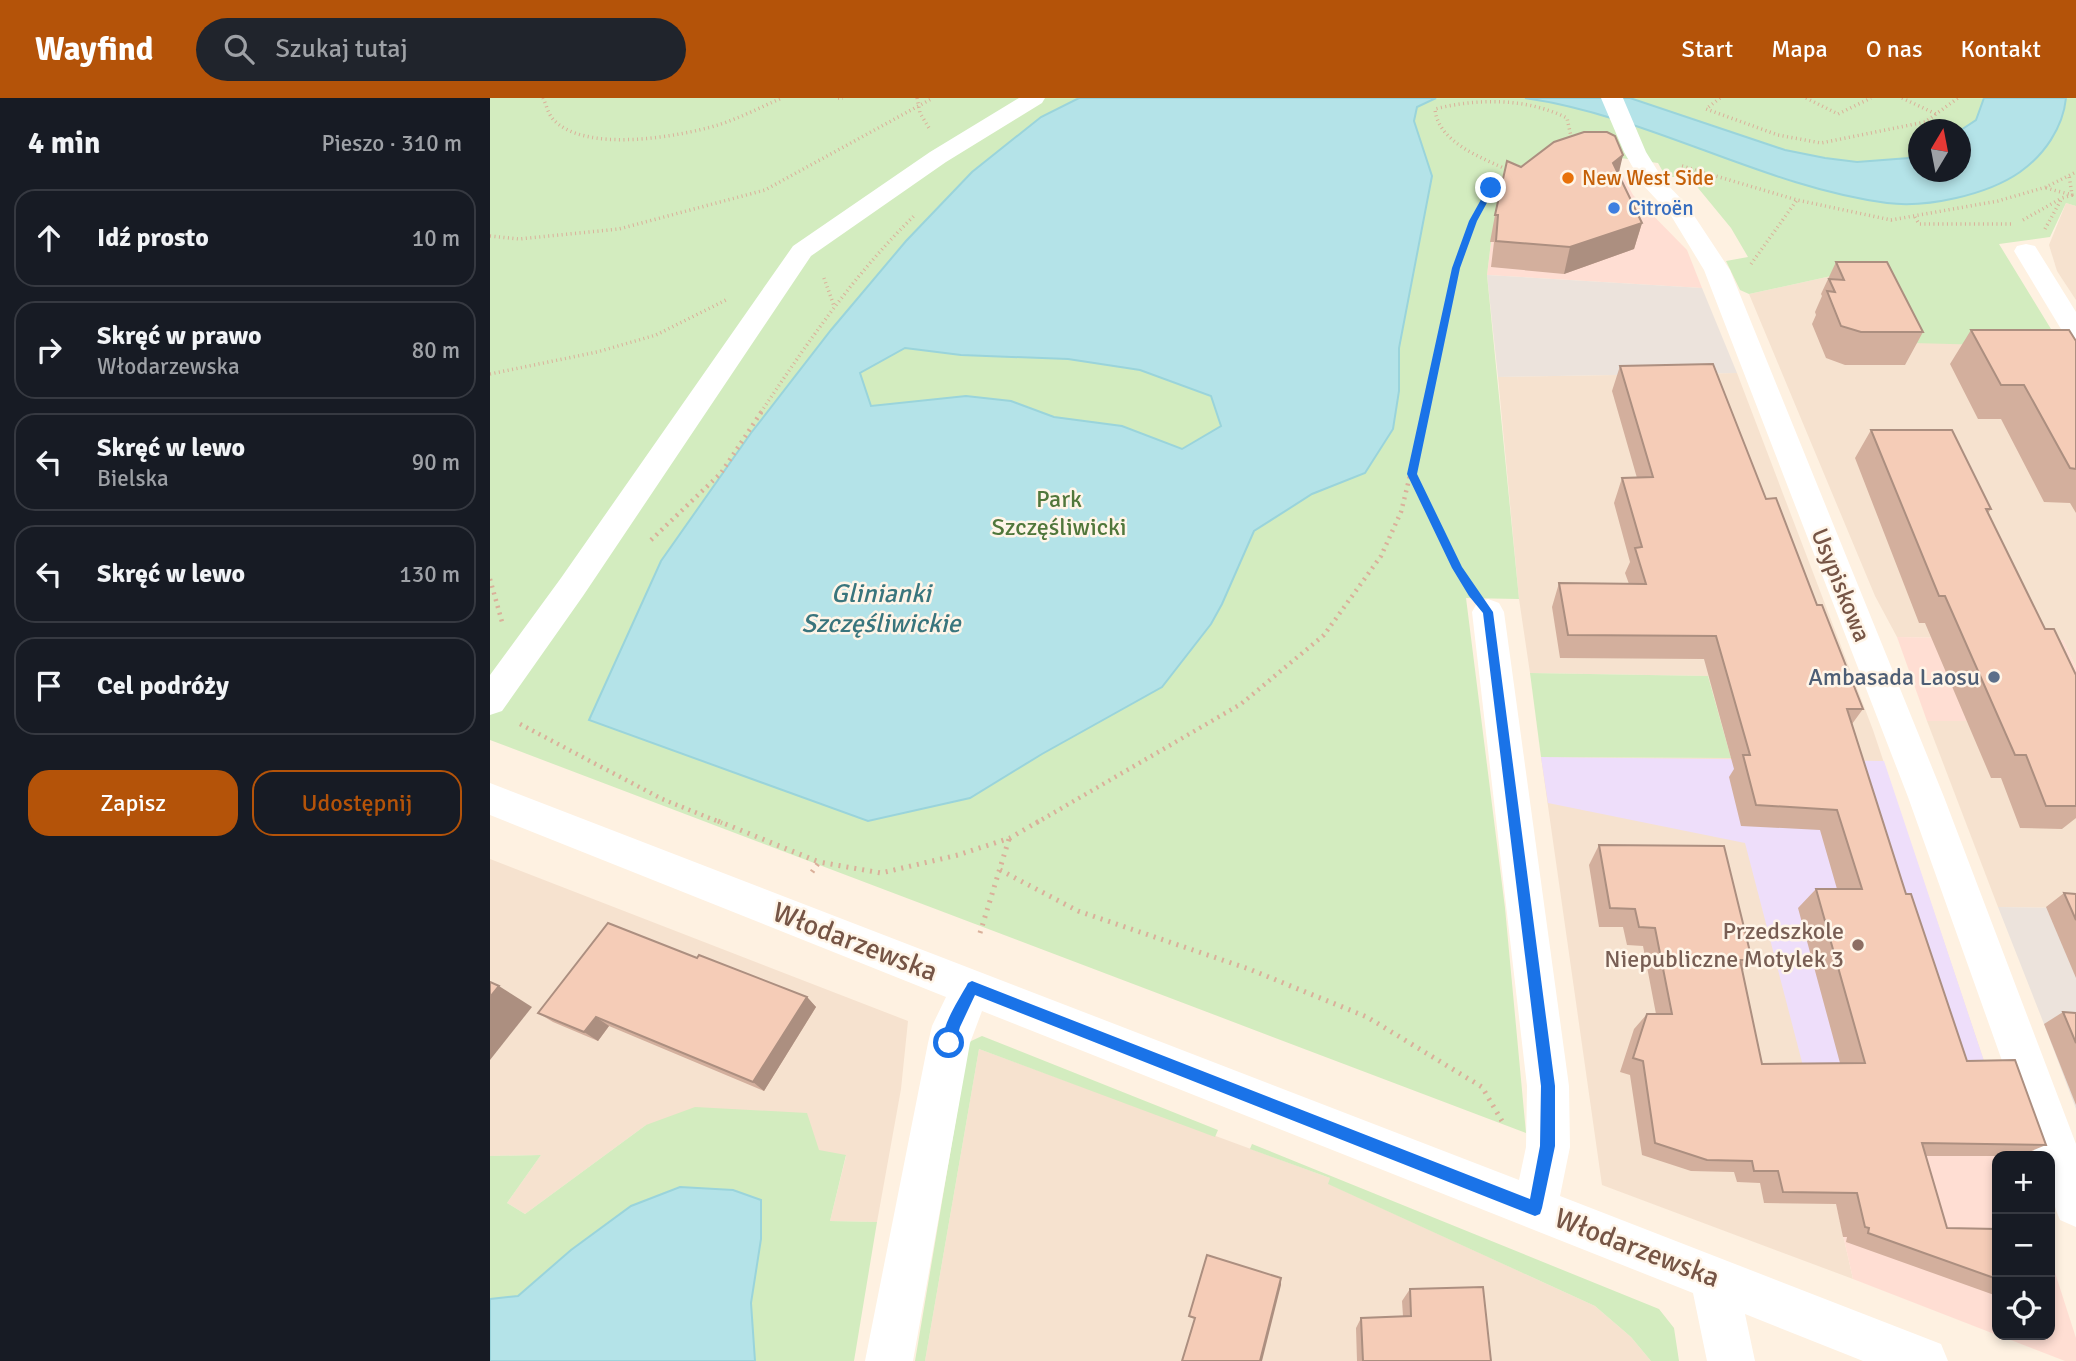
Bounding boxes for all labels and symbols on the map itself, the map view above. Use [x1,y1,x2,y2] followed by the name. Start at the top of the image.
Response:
[1908,119,1971,182] north arrow
[1582,165,1714,191] place label: New West Side
[1560,170,1576,186] marker: New West Side
[1475,172,1506,203] route end
[1628,195,1694,221] place label: Citroën
[1606,200,1622,216] marker: Citroën
[992,484,1126,542] park label: Park Szczęśliwicki
[1805,524,1877,646] street label: Usypiskowa
[801,578,963,640] water label: Glinianki Szczęśliwickie
[1808,662,1980,692] place label: Ambasada Laosu
[1986,669,2002,685] marker: Ambasada Laosu
[768,895,942,989] street label: Włodarzewska
[1604,916,1844,974] place label: Przedszkole Niepubliczne Motylek 3
[1850,937,1866,953] marker: Przedszkole Niepubliczne Motylek 3
[933,1027,964,1058] route start
[1550,1201,1724,1295] street label: Włodarzewska

